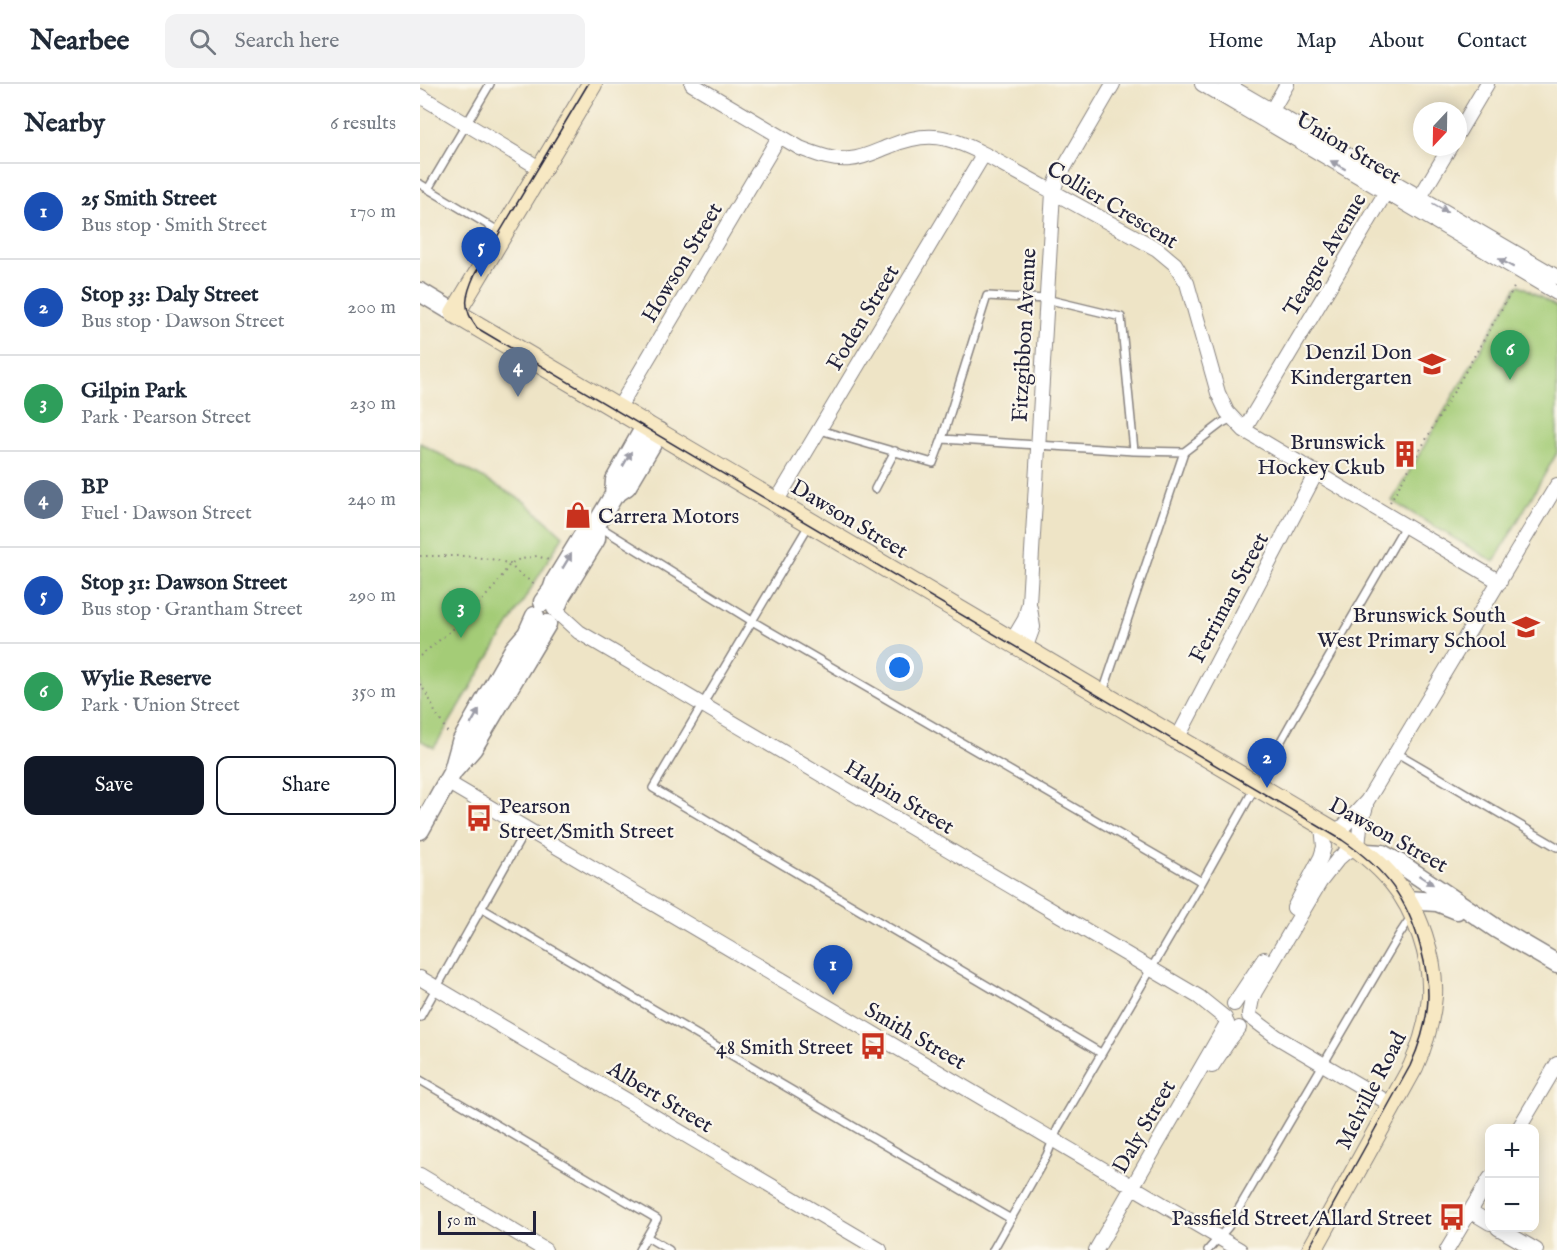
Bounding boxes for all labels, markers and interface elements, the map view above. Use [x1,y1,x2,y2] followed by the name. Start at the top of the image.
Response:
[165,14,585,68] search box
[30,24,129,59] text: Nearbee
[186,25,219,58] icon: search
[234,27,339,55] text: Search here
[1208,28,1263,55] text: Home
[1296,28,1336,55] text: Map
[1369,28,1424,55] text: About
[1457,28,1527,55] text: Contact
[1413,102,1467,156] north arrow
[1290,106,1406,191] street label: Union Street
[24,107,105,140] text: Nearby
[330,111,396,136] text: 6 results
[1041,155,1183,256] street label: Collier Crescent
[1330,159,1346,170] one-way arrow
[81,185,217,213] text: 25 Smith Street
[1278,188,1374,322] street label: Teague Avenue
[636,197,730,328] street label: Howson Street
[40,199,47,224] text: 1
[350,199,396,224] text: 170 m
[1432,203,1448,214] one-way arrow
[81,213,267,238] text: Bus stop · Smith Street
[462,228,500,277] pin: 5
[1006,247,1044,423] street label: Fitzgibbon Avenue
[1498,259,1515,269] one-way arrow
[821,260,906,376] street label: Foden Street
[81,281,259,309] text: Stop 33: Daly Street
[39,295,48,320] text: 2
[347,295,396,320] text: 200 m
[81,309,285,334] text: Bus stop · Dawson Street
[1490,330,1530,380] pin: 6
[1290,339,1412,392] place label: Denzil Don Kindergarten
[498,348,538,397] pin: 4
[1417,349,1447,379] school or university icon: Denzil Don Kindergarten
[81,377,187,405] text: Gilpin Park
[40,391,47,416] text: 3
[350,391,396,416] text: 230 m
[81,405,251,430] text: Park · Pearson Street
[1257,429,1385,482] place label: Brunswick Hockey Ckub
[1390,439,1420,469] building icon: Brunswick Hockey Ckub
[621,451,632,467] one-way arrow
[81,473,108,501] text: BP
[785,474,913,566] street label: Dawson Street
[39,487,48,512] text: 4
[347,487,396,512] text: 240 m
[563,500,593,530] shop icon: Carrera Motors
[81,501,252,526] text: Fuel · Dawson Street
[598,503,739,531] place label: Carrera Motors
[1184,528,1276,668] street label: Ferriman Street
[562,552,572,569] one-way arrow
[81,569,287,597] text: Stop 31: Dawson Street
[40,583,47,608] text: 5
[348,583,396,608] text: 290 m
[442,588,480,638] pin: 3
[81,597,303,622] text: Bus stop · Grantham Street
[1317,602,1506,655] place label: Brunswick South West Primary School
[1511,612,1541,642] school or university icon: Brunswick South West Primary School
[885,653,914,682] your location
[81,665,211,693] text: Wylie Reserve
[39,679,48,704] text: 6
[352,679,396,704] text: 350 m
[81,693,240,718] text: Park · Union Street
[470,709,480,726] one-way arrow
[1248,738,1286,788] pin: 2
[839,754,959,842] street label: Halpin Street
[24,756,204,815] button: Save
[216,756,396,815] button: Share
[1324,792,1453,880] street label: Dawson Street
[499,793,674,846] place label: Pearson Street/Smith Street
[464,803,494,833] bus stop icon: Pearson Street/Smith Street
[1418,874,1434,885] one-way arrow
[814,946,852,995] pin: 1
[859,996,971,1077] street label: Smith Street
[1330,1027,1414,1155] street label: Melville Road
[858,1031,888,1061] bus stop icon: 48 Smith Street
[716,1034,853,1062] place label: 48 Smith Street
[601,1055,718,1140] street label: Albert Street
[1107,1075,1183,1179] street label: Daly Street
[1485,1124,1539,1232] map controls
[1485,1124,1539,1178] button: +
[1485,1178,1539,1232] button: −
[1437,1202,1467,1232] bus stop icon: Passfield Street/Allard Street
[1171,1205,1432,1233] place label: Passfield Street/Allard Street
[438,1208,536,1236] scale bar
[447,1211,476,1231] text: 50 m

